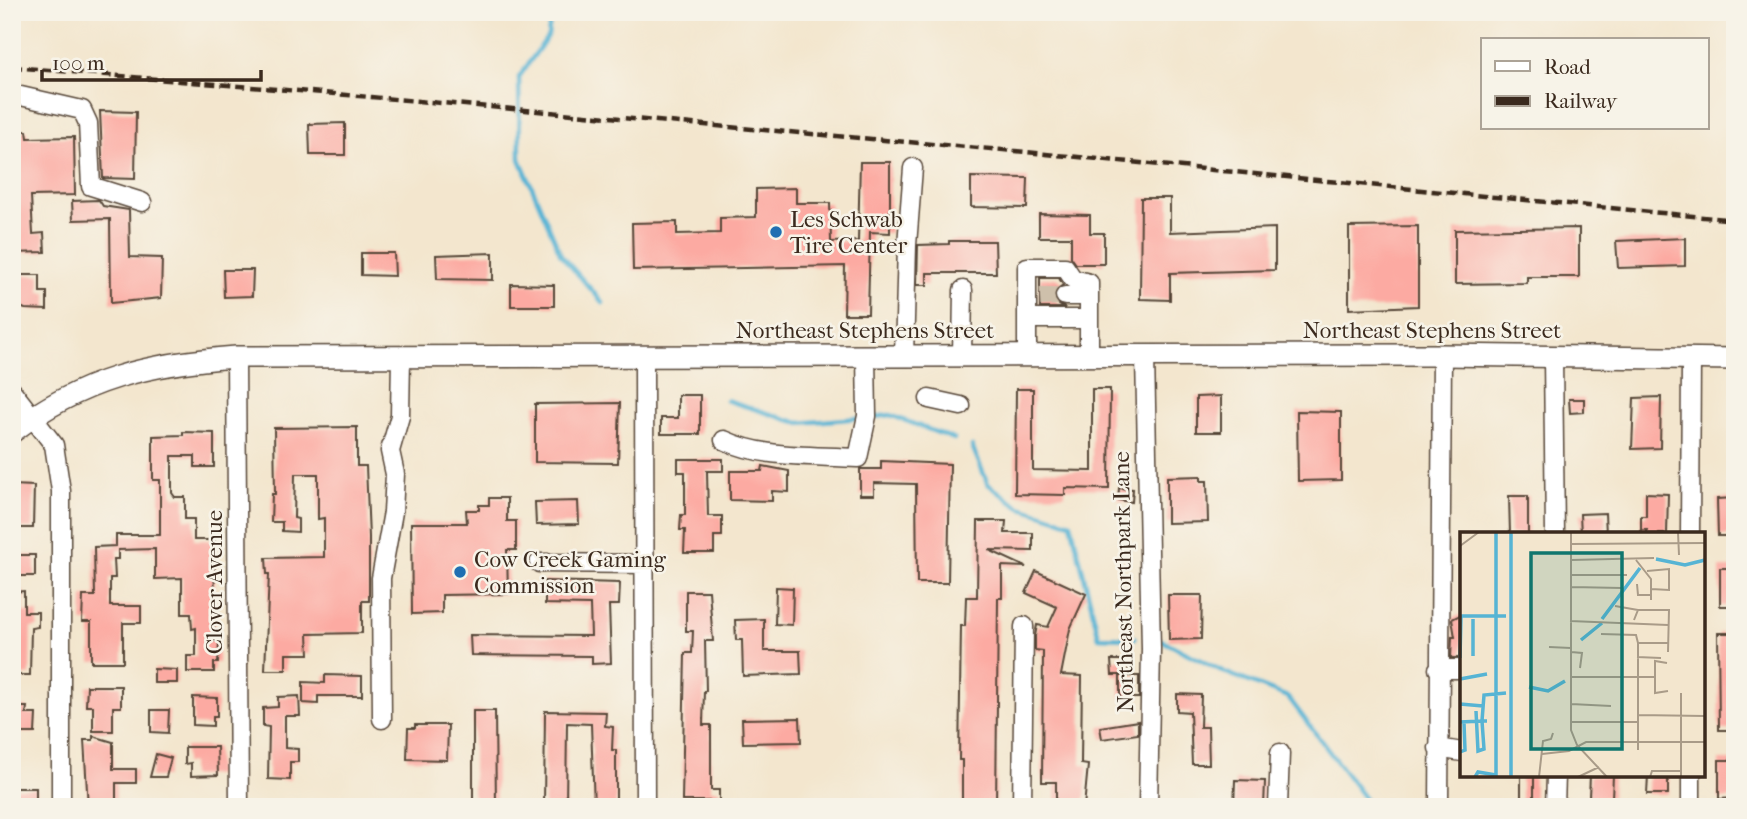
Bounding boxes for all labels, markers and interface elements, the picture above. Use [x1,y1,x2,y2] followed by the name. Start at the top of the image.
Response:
[42,38,261,82] scale bar
[1481,38,1708,130] legend
[52,51,105,75] text: 100 m
[1544,55,1591,79] text: Road
[1544,89,1618,113] text: Railway
[790,206,907,259] place label: Les Schwab Tire Center
[768,224,784,240] marker: Les Schwab Tire Center
[736,317,994,344] street label: Northeast Stephens Street
[1303,317,1561,344] street label: Northeast Stephens Street
[1108,451,1139,713] street label: Northeast Northpark Lane
[201,510,228,654] street label: Clover Avenue
[1460,532,1705,777] inset map
[474,546,666,599] place label: Cow Creek Gaming Commission
[452,564,468,580] marker: Cow Creek Gaming Commission

